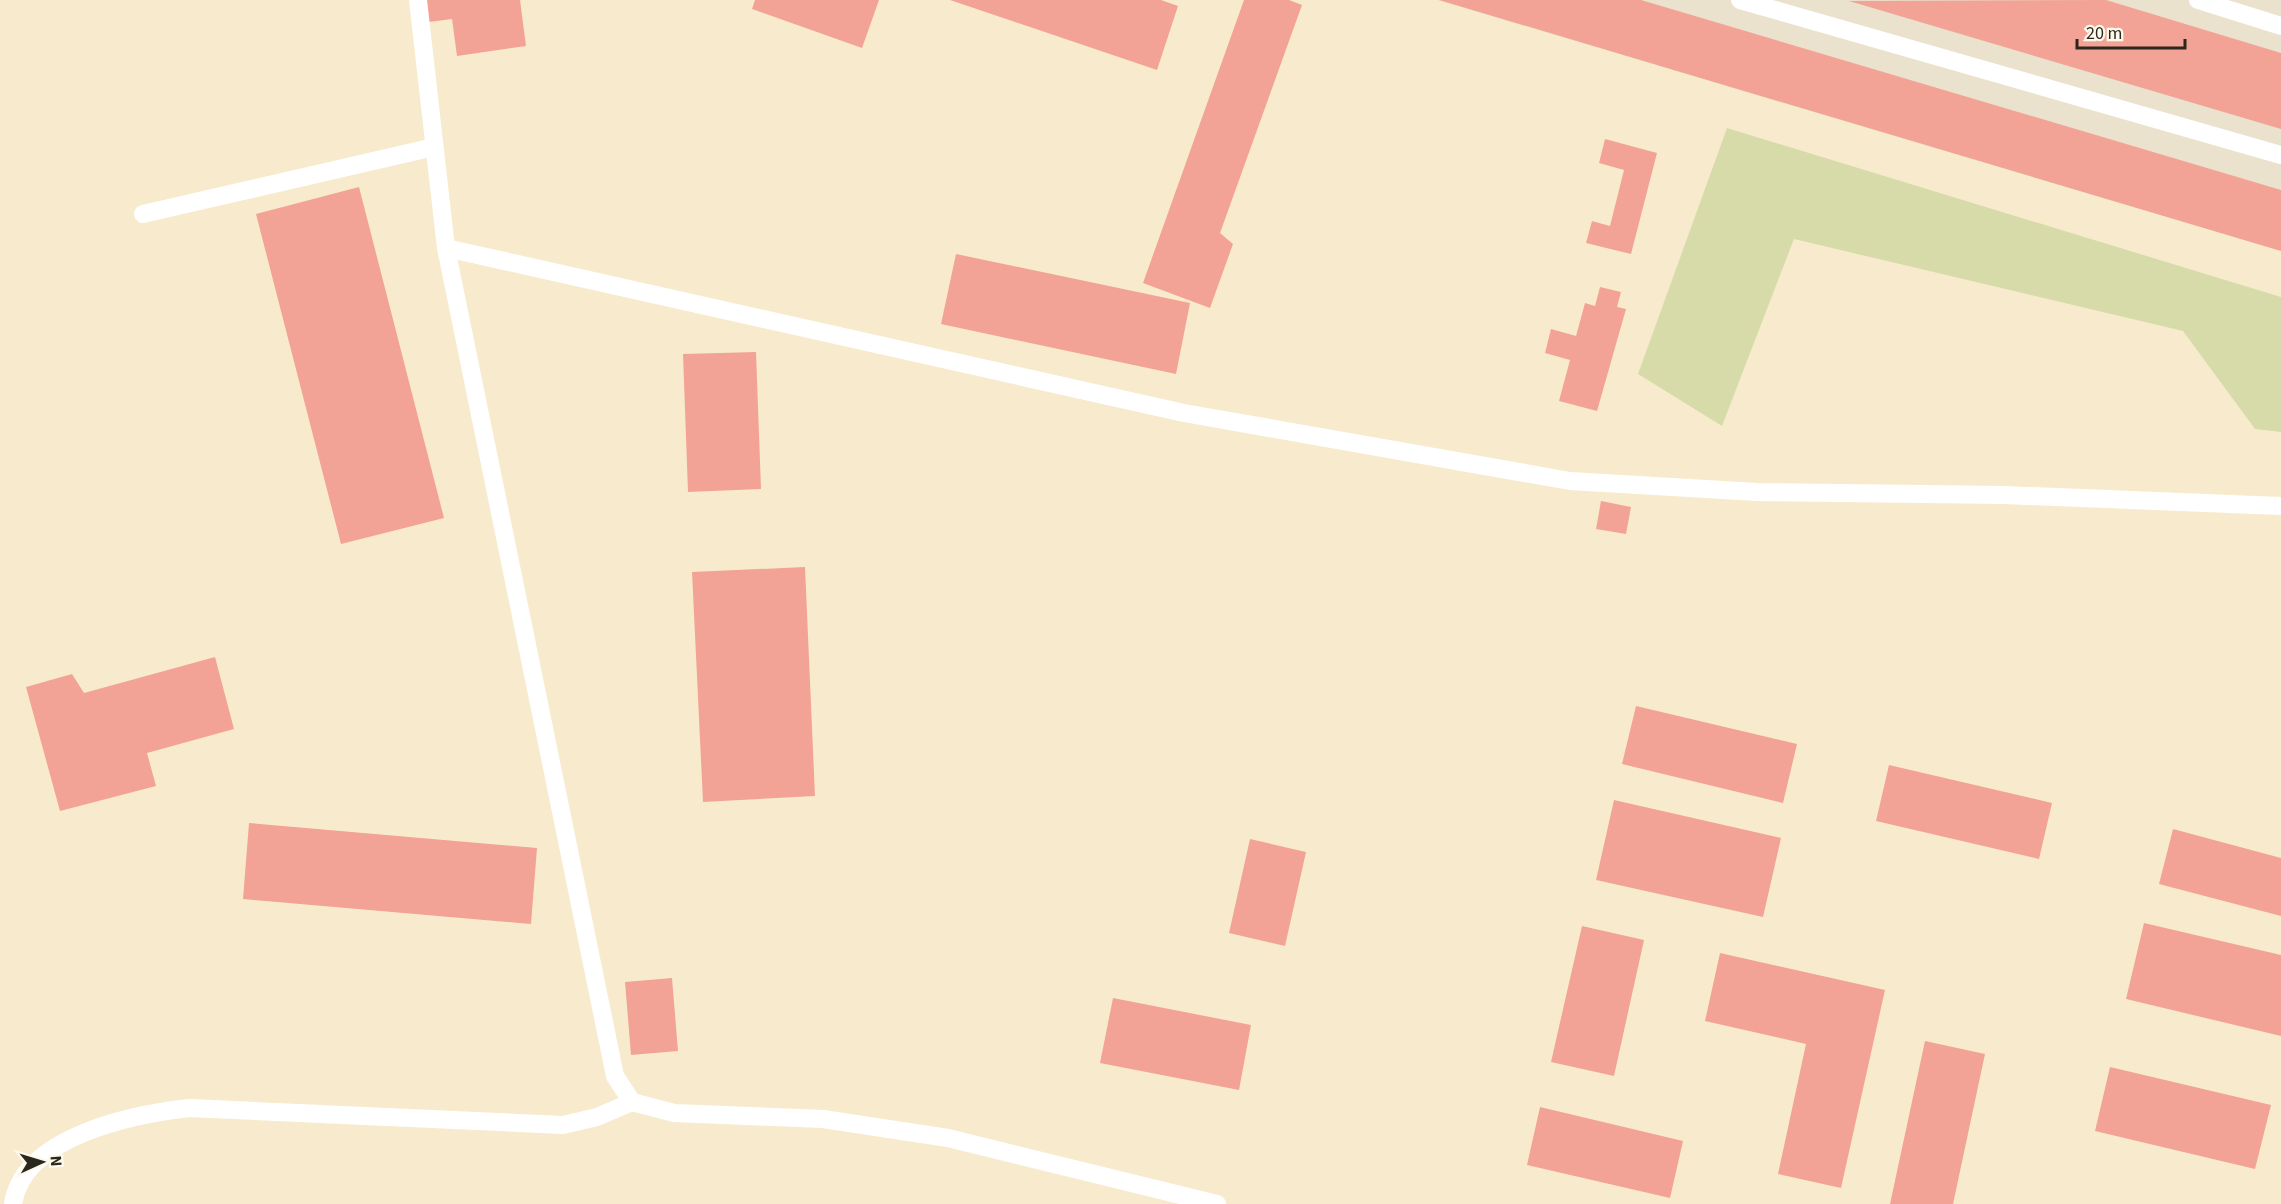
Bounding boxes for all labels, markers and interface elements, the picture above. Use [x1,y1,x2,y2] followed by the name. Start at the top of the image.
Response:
[2077,12,2185,50] scale bar
[2086,21,2122,46] text: 20 m
[12,1132,72,1192] north arrow
[45,1155,67,1167] text: N

